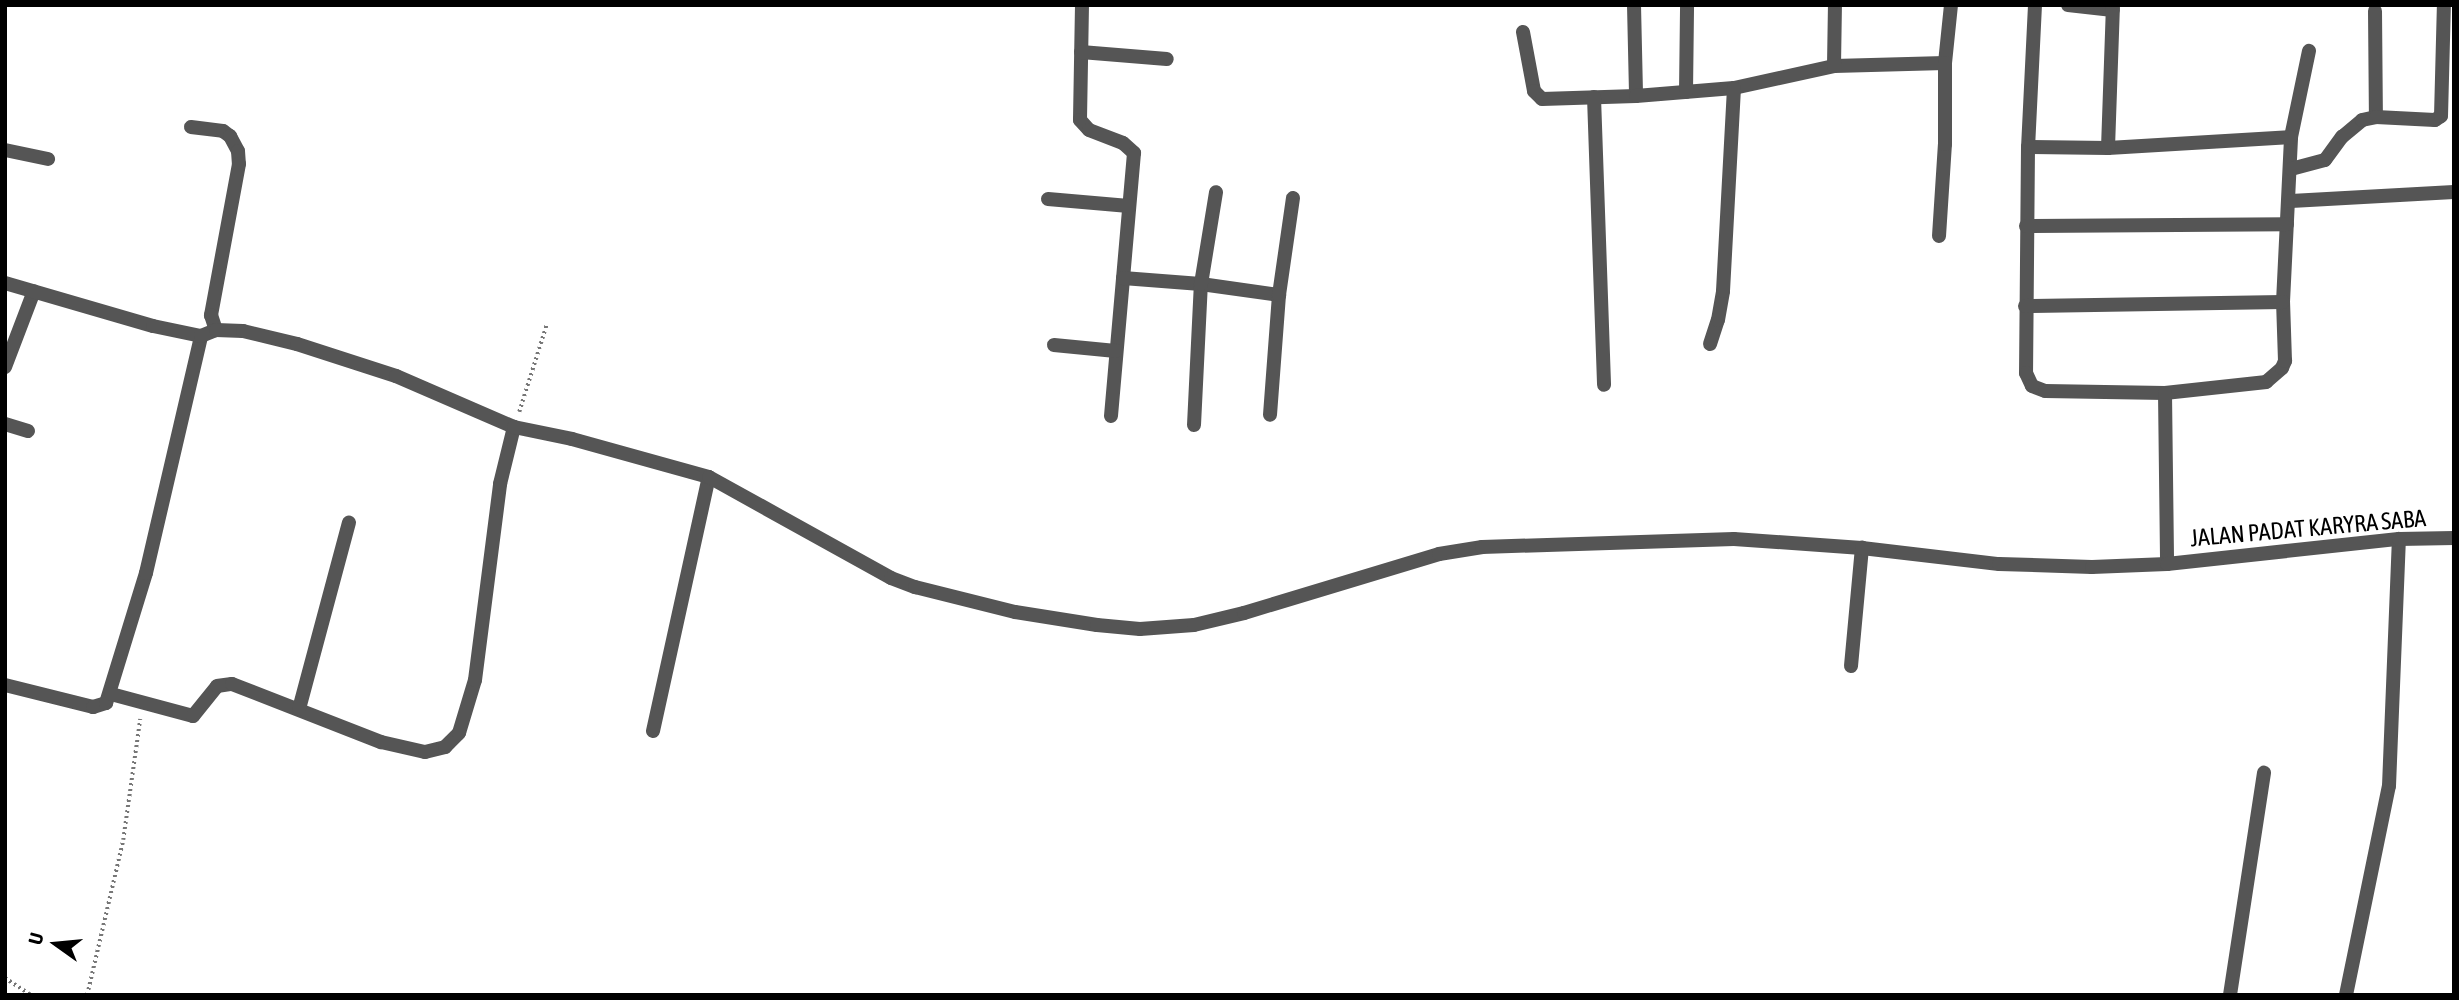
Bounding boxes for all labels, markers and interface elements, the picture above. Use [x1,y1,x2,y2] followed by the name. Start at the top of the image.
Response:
[2189,503,2427,553] street label: JALAN PADAT KARYRA SABA
[21,909,91,979] north arrow
[24,930,48,947] text: U

